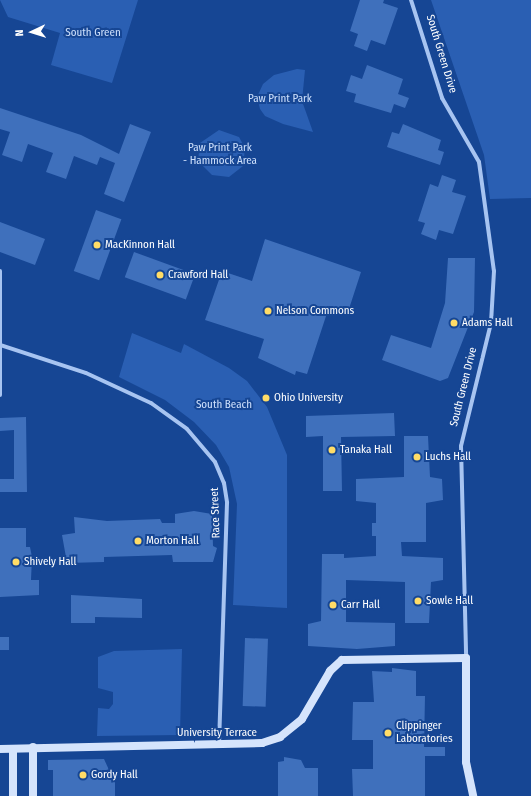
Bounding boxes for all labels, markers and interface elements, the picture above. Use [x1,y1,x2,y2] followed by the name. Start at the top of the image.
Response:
[12,12,52,52] north arrow
[423,13,459,95] street label: South Green Drive
[65,26,121,40] park label: South Green
[13,29,26,37] text: N
[248,92,312,106] park label: Paw Print Park
[183,142,257,168] park label: Paw Print Park - Hammock Area
[105,238,175,252] place label: MacKinnon Hall
[92,240,102,250] marker: MacKinnon Hall
[168,268,228,282] place label: Crawford Hall
[155,270,165,280] marker: Crawford Hall
[276,304,354,318] place label: Nelson Commons
[263,306,273,316] marker: Nelson Commons
[462,316,513,330] place label: Adams Hall
[449,318,459,328] marker: Adams Hall
[448,346,480,428] street label: South Green Drive
[274,391,343,405] place label: Ohio University
[261,393,271,403] marker: Ohio University
[196,398,252,412] park label: South Beach
[340,443,392,457] place label: Tanaka Hall
[327,445,337,455] marker: Tanaka Hall
[425,450,471,464] place label: Luchs Hall
[412,452,422,462] marker: Luchs Hall
[209,487,223,539] street label: Race Street
[146,534,199,548] place label: Morton Hall
[133,536,143,546] marker: Morton Hall
[24,555,76,569] place label: Shively Hall
[11,557,21,567] marker: Shively Hall
[426,594,473,608] place label: Sowle Hall
[413,596,423,606] marker: Sowle Hall
[341,598,380,612] place label: Carr Hall
[328,600,338,610] marker: Carr Hall
[396,720,453,746] place label: Clippinger Laboratories
[177,726,257,740] street label: University Terrace
[383,728,393,738] marker: Clippinger Laboratories
[91,768,138,782] place label: Gordy Hall
[78,770,88,780] marker: Gordy Hall

